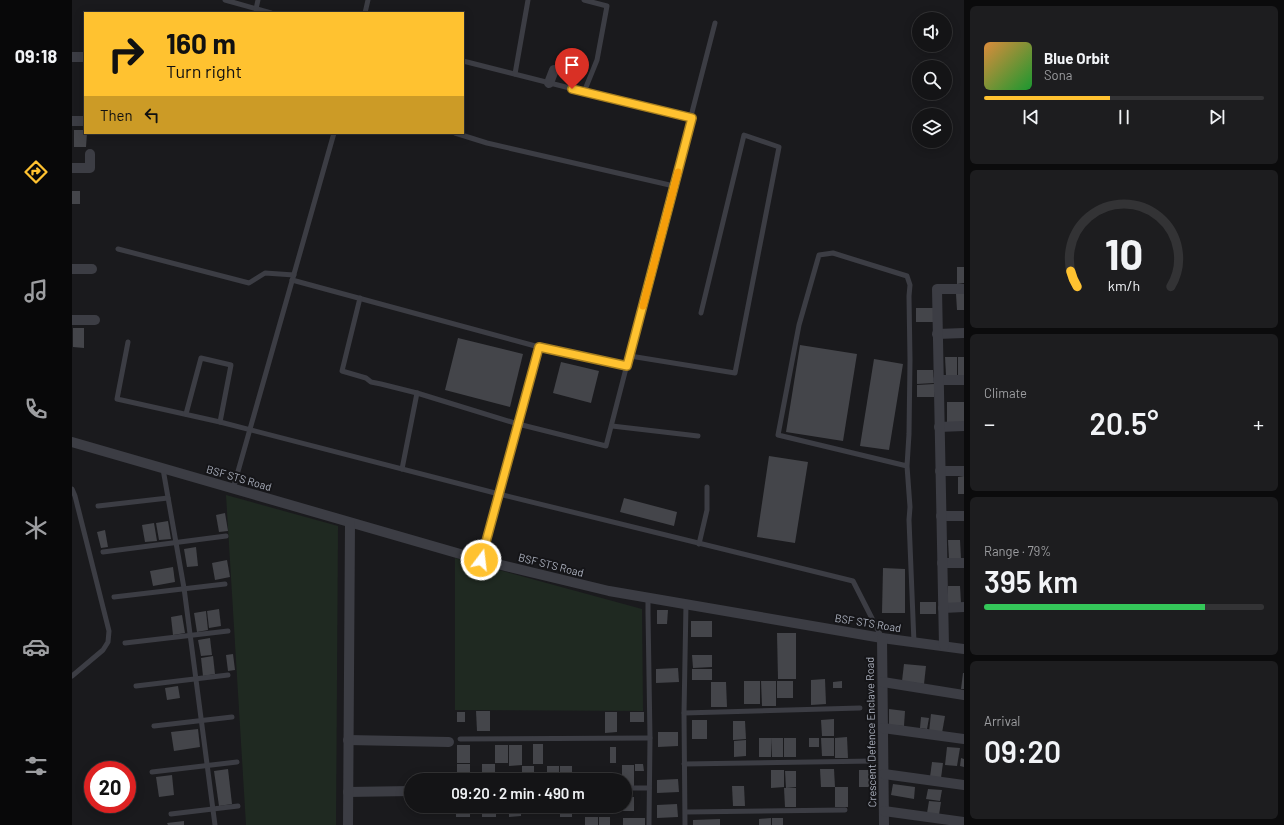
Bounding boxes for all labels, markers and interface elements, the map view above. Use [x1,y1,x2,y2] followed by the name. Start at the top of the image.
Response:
[912,12,952,148] map controls
[912,12,952,52] button: sound
[166,26,236,60] text: 160 m
[100,28,152,80] icon: right
[15,45,57,67] text: 09:18
[555,48,589,89] pin
[1044,49,1109,67] text: Blue Orbit
[561,54,583,76] icon: arrive
[166,60,242,82] text: Turn right
[912,60,952,100] button: search
[1044,67,1072,83] text: Sona
[141,104,163,126] icon: left
[100,106,133,124] text: Then
[1020,106,1042,128] icon: previous
[1113,106,1135,128] icon: pause
[1206,106,1228,128] icon: next
[912,108,952,148] button: layers
[22,158,50,186] icon: directions
[1105,227,1143,277] text: 10
[1108,276,1140,293] text: km/h
[22,277,50,305] icon: music
[984,385,1027,401] text: Climate
[22,395,50,423] icon: phone
[1090,405,1159,441] text: 20.5°
[984,410,995,436] text: −
[1253,410,1264,436] text: +
[205,462,273,493] street label: BSF STS Road
[22,514,50,542] icon: climate
[460,539,502,581] position arrow
[984,543,1051,559] text: Range · 79%
[517,550,585,579] street label: BSF STS Road
[984,563,1078,599] text: 395 km
[834,611,902,634] street label: BSF STS Road
[22,633,50,661] icon: car
[863,657,878,807] street label: Crescent Defence Enclave Road
[984,713,1020,729] text: Arrival
[984,733,1061,769] text: 09:20
[22,752,50,780] icon: filters
[84,761,136,813] speed limit sign: 20
[451,784,585,802] text: 09:20 · 2 min · 490 m

